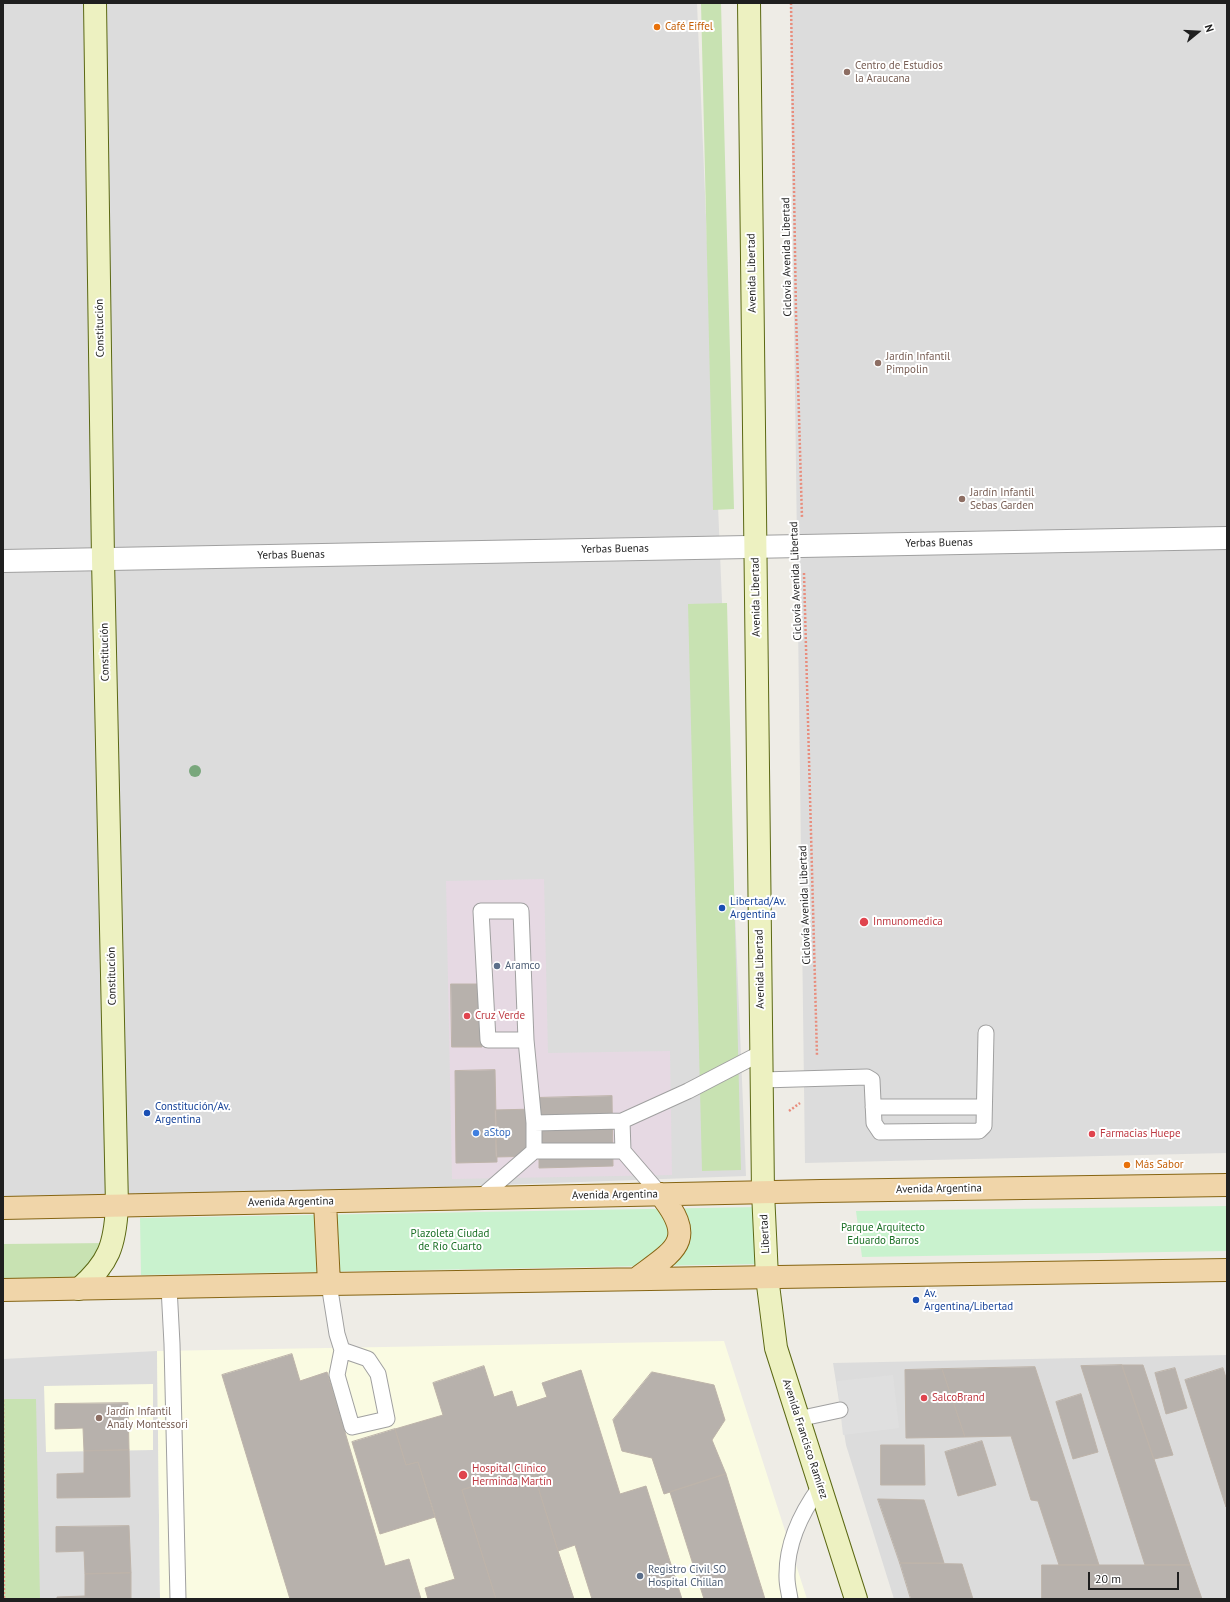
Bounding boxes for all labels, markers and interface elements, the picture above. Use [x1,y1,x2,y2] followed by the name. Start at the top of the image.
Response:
[1178,12,1218,52] north arrow
[665,20,713,34] place label: Café Eiffel
[652,22,662,32] marker: Café Eiffel
[1202,23,1217,34] text: N
[855,59,943,85] place label: Centro de Estudios la Araucana
[842,67,852,77] marker: Centro de Estudios la Araucana
[779,197,795,317] street label: Ciclovía Avenida Libertad
[745,233,759,313] street label: Avenida Libertad
[93,299,107,357] street label: Constitución
[886,350,950,376] place label: Jardín Infantil Pimpolin
[873,358,883,368] marker: Jardín Infantil Pimpolin
[970,486,1034,512] place label: Jardín Infantil Sebas Garden
[957,494,967,504] marker: Jardín Infantil Sebas Garden
[787,521,805,641] street label: Ciclovía Avenida Libertad
[905,536,973,550] street label: Yerbas Buenas
[581,542,649,556] street label: Yerbas Buenas
[257,548,325,562] street label: Yerbas Buenas
[749,557,763,637] street label: Avenida Libertad
[98,623,112,681] street label: Constitución
[796,845,814,965] street label: Ciclovía Avenida Libertad
[730,895,786,921] place label: Libertad/Av. Argentina
[717,903,727,913] marker: Libertad/Av. Argentina
[873,915,943,929] place label: Inmunomedica
[858,916,870,928] marker: Inmunomedica
[753,929,767,1009] street label: Avenida Libertad
[105,947,119,1005] street label: Constitución
[505,959,540,973] place label: Aramco
[492,961,502,971] marker: Aramco
[475,1009,525,1023] place label: Cruz Verde
[462,1011,472,1021] marker: Cruz Verde
[155,1100,230,1126] place label: Constitución/Av. Argentina
[142,1108,152,1118] marker: Constitución/Av. Argentina
[484,1126,511,1140] place label: aStop
[1100,1127,1181,1141] place label: Farmacias Huepe
[471,1128,481,1138] marker: aStop
[1087,1129,1097,1139] marker: Farmacias Huepe
[1135,1158,1184,1172] place label: Más Sabor
[1122,1160,1132,1170] marker: Más Sabor
[896,1182,982,1196] street label: Avenida Argentina
[572,1188,658,1202] street label: Avenida Argentina
[248,1195,334,1209] street label: Avenida Argentina
[757,1214,773,1254] street label: Libertad
[841,1221,925,1247] park label: Parque Arquitecto Eduardo Barros
[411,1227,489,1253] park label: Plazoleta Ciudad de Río Cuarto
[924,1287,1013,1313] place label: Av. Argentina/Libertad
[911,1295,921,1305] marker: Av. Argentina/Libertad
[779,1378,831,1500] street label: Avenida Francisco Ramírez
[932,1391,985,1405] place label: SalcoBrand
[919,1393,929,1403] marker: SalcoBrand
[107,1405,188,1431] place label: Jardín Infantil Analy Montessori
[94,1413,104,1423] marker: Jardín Infantil Analy Montessori
[472,1462,552,1488] place label: Hospital Clínico Herminda Martín
[457,1469,469,1481] marker: Hospital Clínico Herminda Martín
[648,1563,726,1589] place label: Registro Civil SO Hospital Chillan
[1090,1564,1181,1590] scale bar
[635,1571,645,1581] marker: Registro Civil SO Hospital Chillan
[1095,1571,1121,1586] text: 20 m

